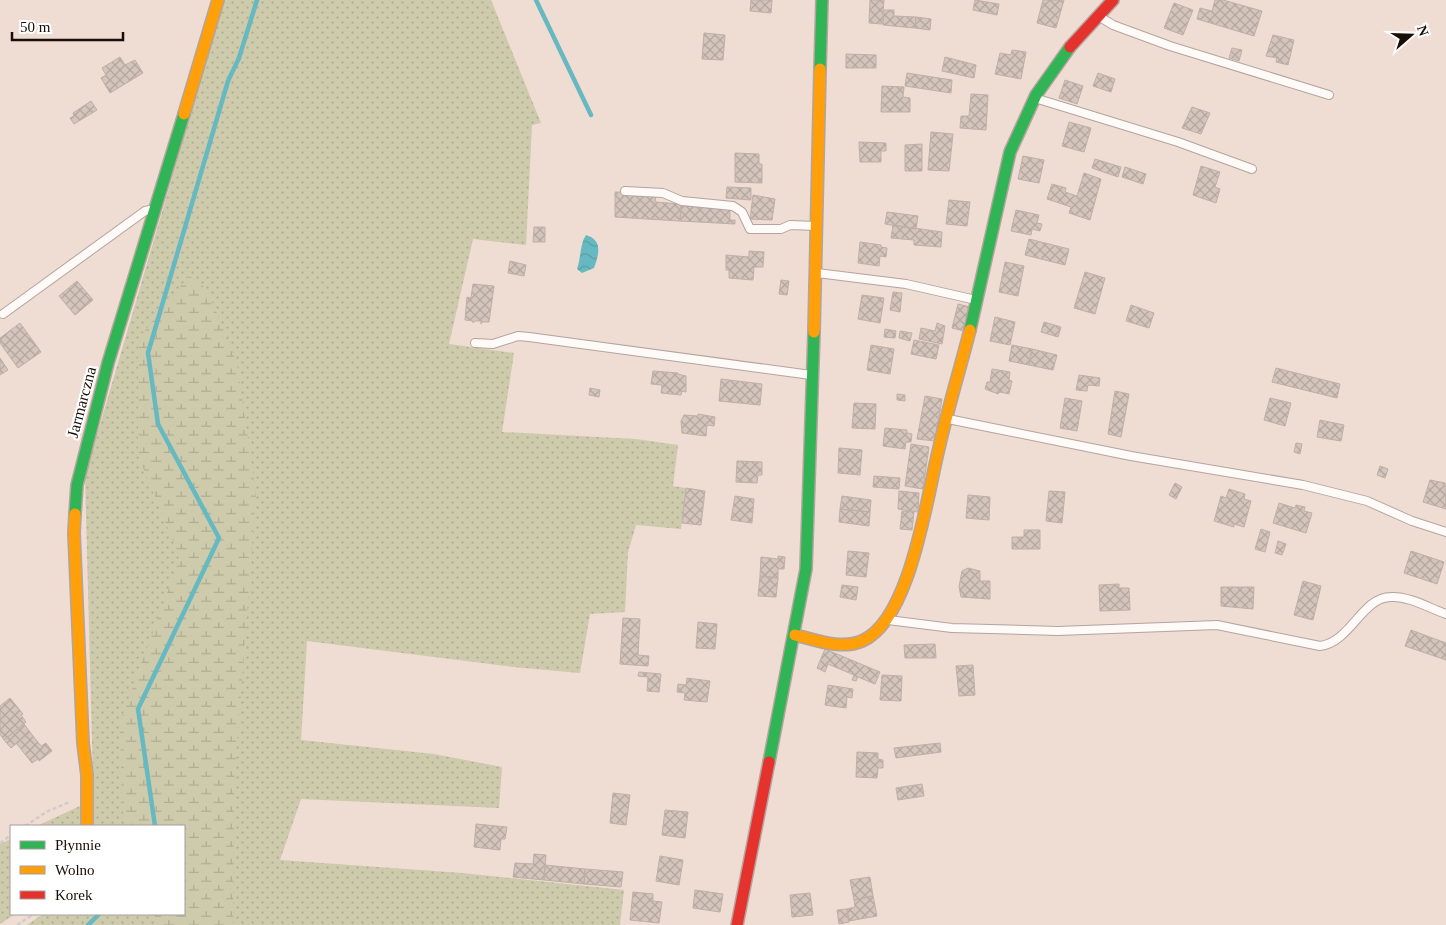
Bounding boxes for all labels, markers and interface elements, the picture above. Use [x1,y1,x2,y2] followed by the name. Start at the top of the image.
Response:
[12,10,124,42] scale bar
[1386,10,1436,60] north arrow
[20,19,51,35] text: 50 m
[1414,23,1432,38] text: N
[64,365,99,440] street label: Jarmarczna
[10,825,185,915] legend
[55,837,101,853] text: Płynnie
[55,862,95,878] text: Wolno
[55,887,93,903] text: Korek

